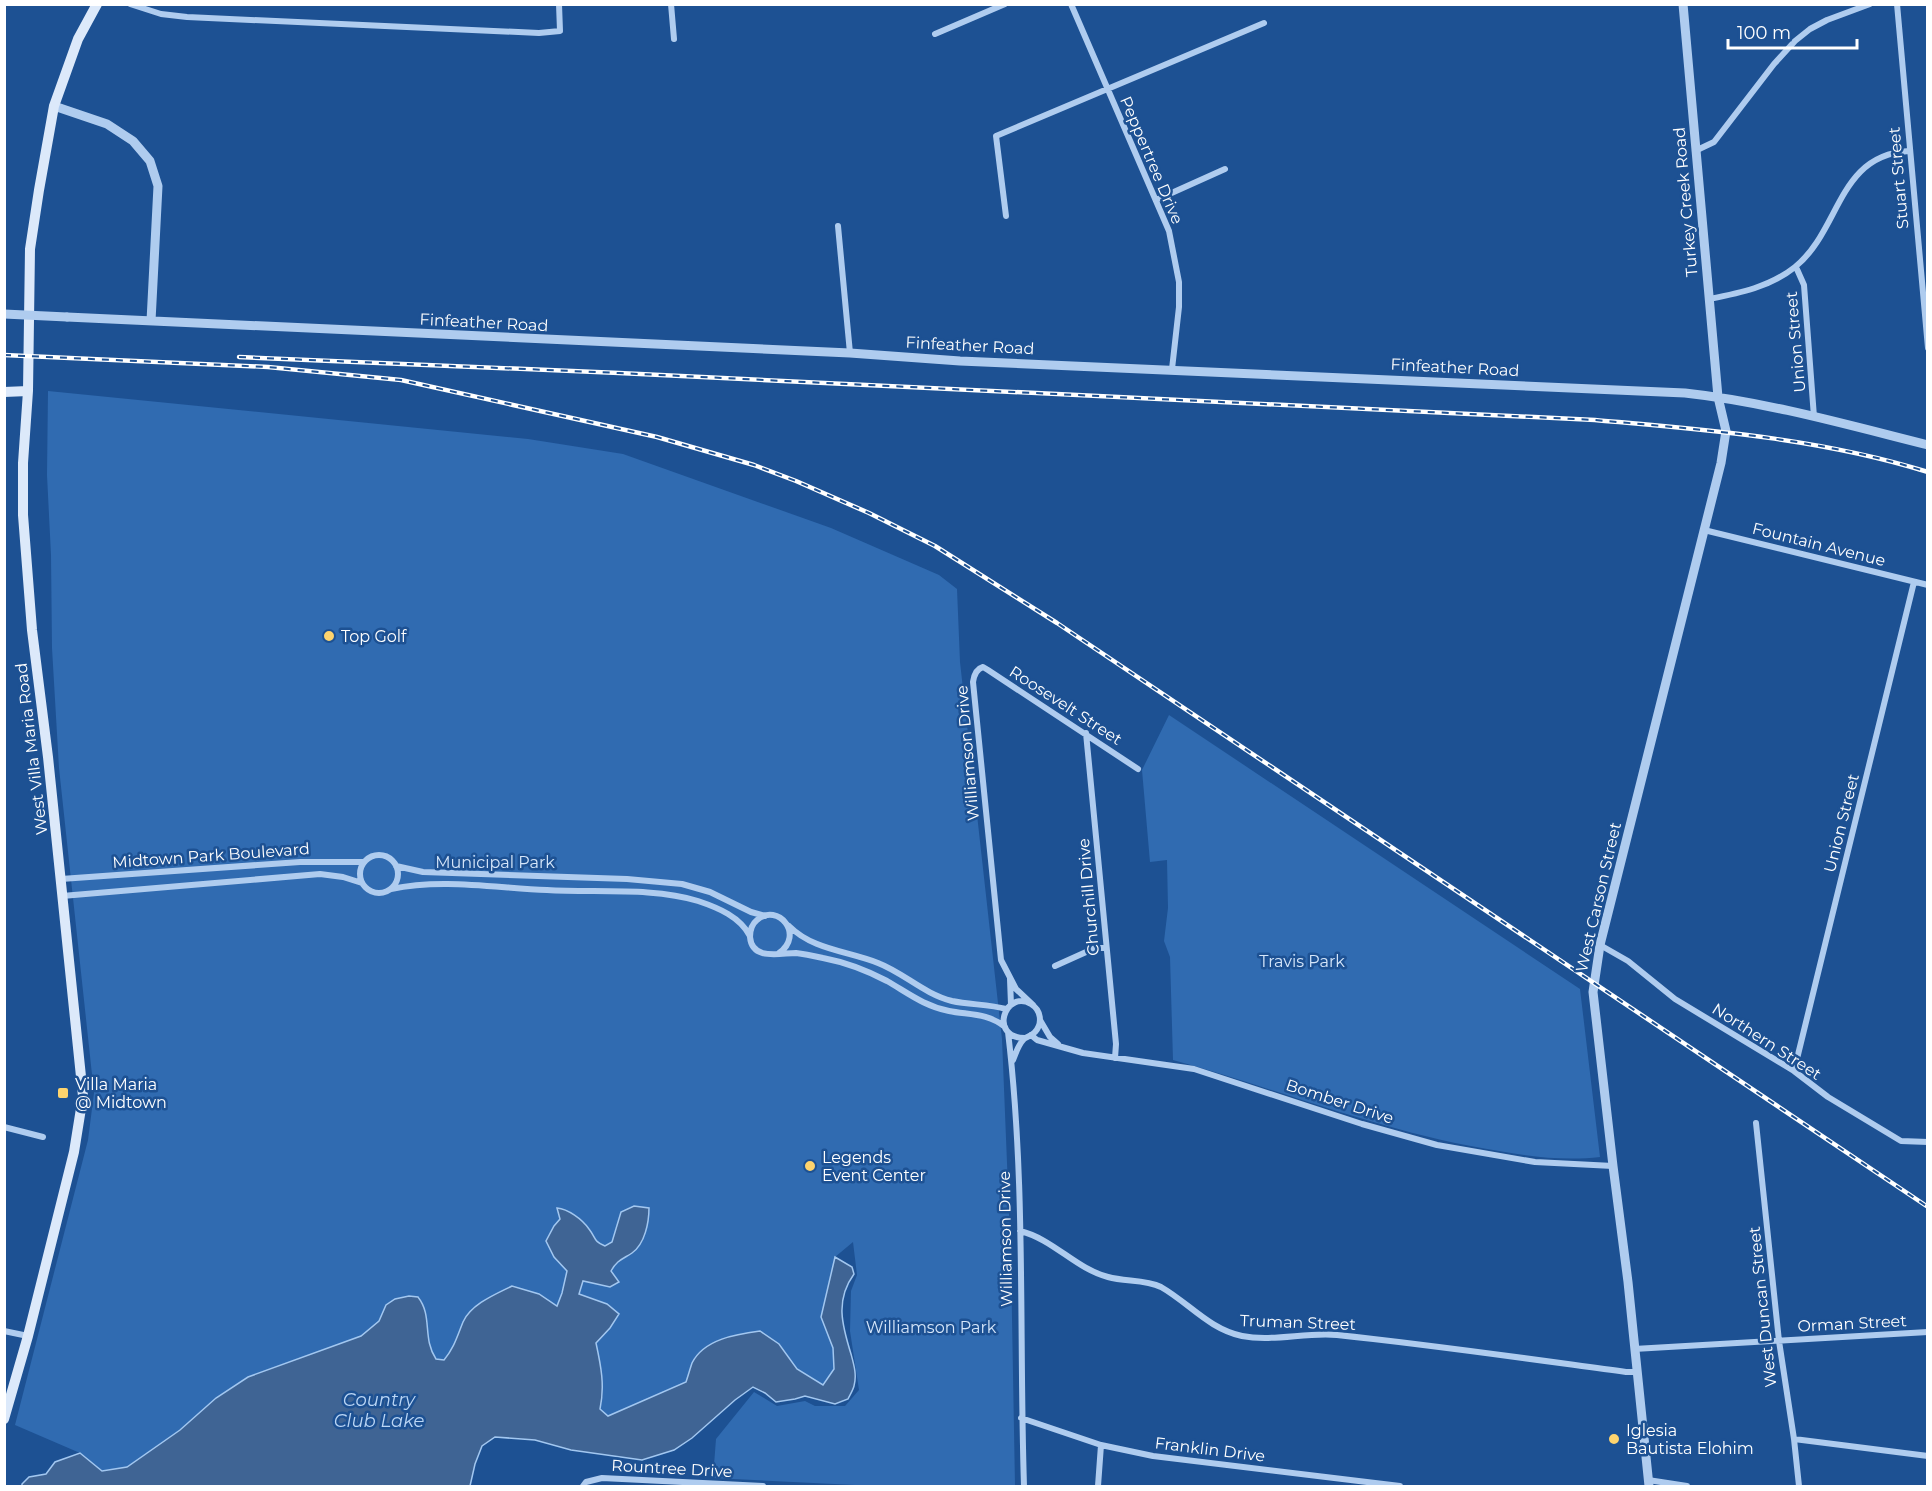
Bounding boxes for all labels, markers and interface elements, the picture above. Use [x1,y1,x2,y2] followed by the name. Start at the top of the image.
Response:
[1728,12,1857,50] scale bar
[1737,22,1791,44] text: 100 m
[1116,93,1187,227] street label: Peppertree Drive
[1669,126,1702,278] street label: Turkey Creek Road
[1885,126,1912,230] street label: Stuart Street
[1782,290,1809,393] street label: Union Street
[419,310,549,335] street label: Finfeather Road
[905,333,1035,358] street label: Finfeather Road
[1390,355,1520,380] street label: Finfeather Road
[1750,519,1888,570] street label: Fountain Avenue
[341,627,407,646] place label: Top Golf
[322,629,336,643] marker: Top Golf
[12,662,51,836] street label: West Villa Maria Road
[1006,662,1126,749] street label: Roosevelt Street
[952,684,983,821] street label: Williamson Drive
[1820,771,1863,875] street label: Union Street
[1572,820,1625,974] street label: West Carson Street
[1074,837,1103,956] street label: Churchill Drive
[112,839,310,872] street label: Midtown Park Boulevard
[435,853,555,872] park label: Municipal Park
[1259,952,1345,971] park label: Travis Park
[1709,999,1825,1084] street label: Northern Street
[75,1075,167,1112] place label: Villa Maria @ Midtown
[1284,1075,1396,1128] street label: Bomber Drive
[56,1086,70,1100] marker: Villa Maria @ Midtown
[822,1148,926,1185] place label: Legends Event Center
[803,1159,817,1173] marker: Legends Event Center
[995,1171,1016,1307] street label: Williamson Drive
[1745,1225,1780,1388] street label: West Duncan Street
[1240,1311,1357,1334] street label: Truman Street
[1797,1311,1908,1336] street label: Orman Street
[866,1318,997,1337] park label: Williamson Park
[334,1389,424,1432] water label: Country Club Lake
[1626,1421,1754,1458] place label: Iglesia Bautista Elohim
[1607,1432,1621,1446] marker: Iglesia Bautista Elohim
[1154,1433,1266,1466] street label: Franklin Drive
[611,1456,733,1481] street label: Rountree Drive

